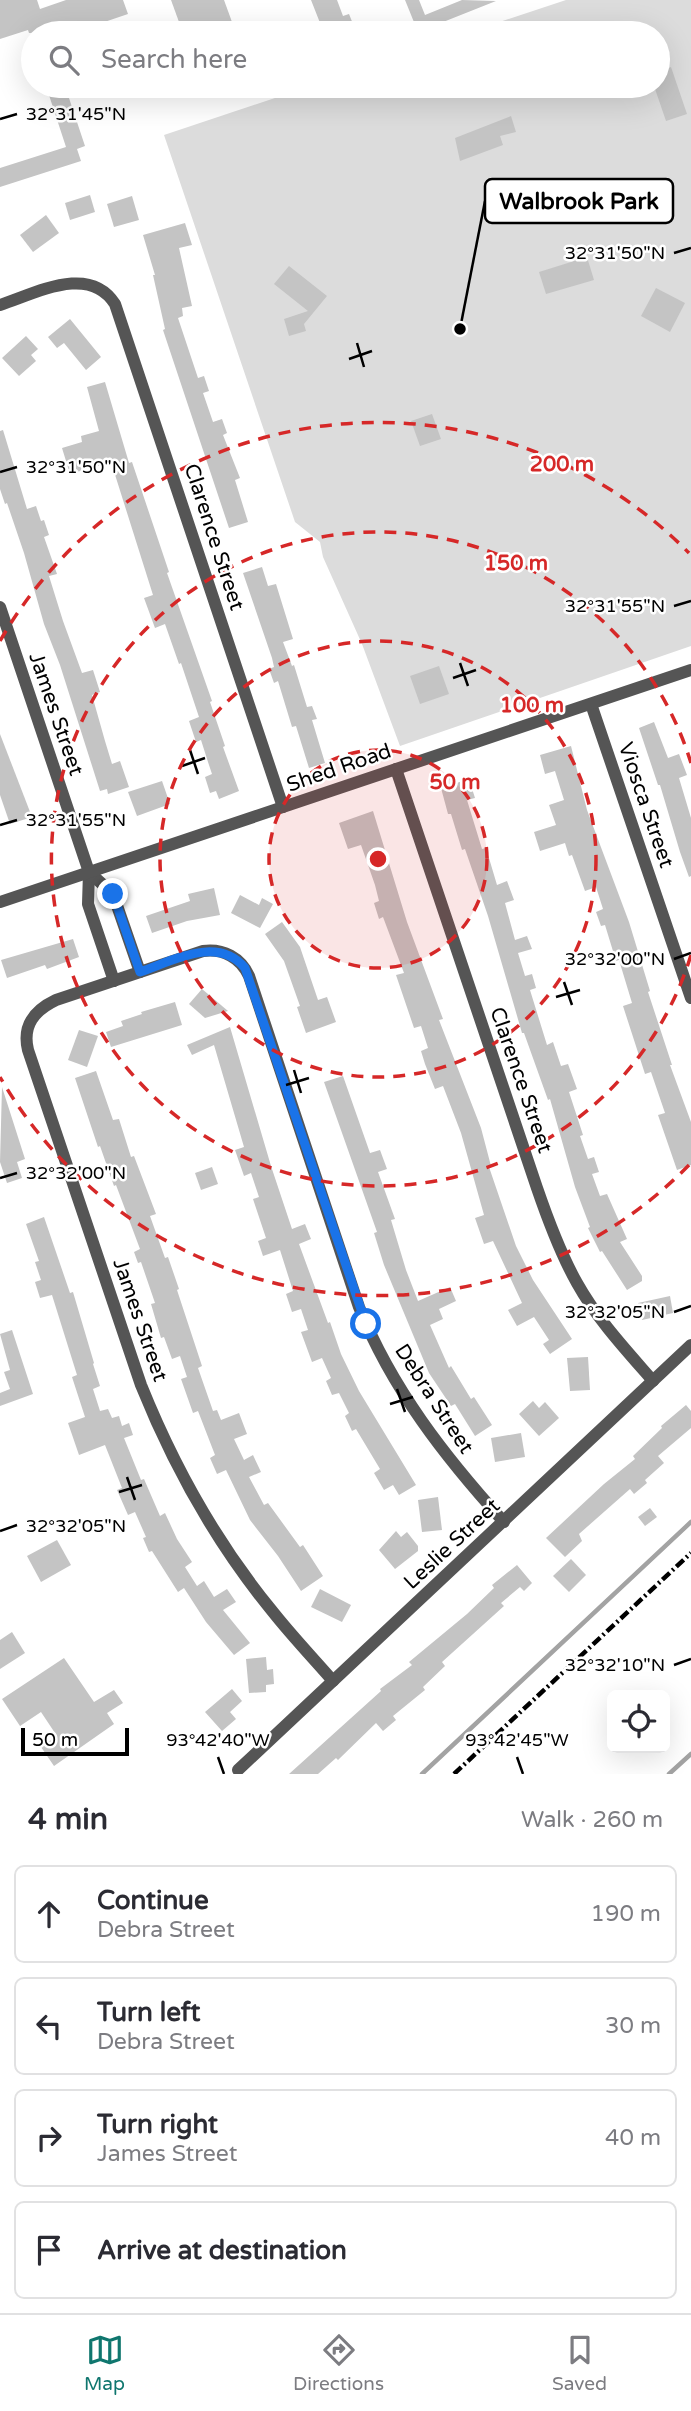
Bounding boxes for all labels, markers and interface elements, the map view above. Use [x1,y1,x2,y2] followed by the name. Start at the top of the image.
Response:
[21,21,670,98] search box
[45,41,83,79] icon: search
[101,44,247,75] text: Search here
[26,103,126,125] text: 32°31'45"N
[485,179,673,223] callout: Walbrook Park
[499,188,659,216] text: Walbrook Park
[565,242,665,264] text: 32°31'50"N
[530,452,594,477] text: 200 m
[26,456,126,478] text: 32°31'50"N
[179,461,249,613] street label: Clarence Street
[484,551,548,576] text: 150 m
[565,595,665,617] text: 32°31'55"N
[23,649,89,779] street label: James Street
[500,693,564,718] text: 100 m
[283,738,395,798] street label: Shed Road
[613,739,679,871] street label: Viosca Street
[429,770,481,795] text: 50 m
[26,809,126,831] text: 32°31'55"N
[366,847,390,871] centre of rings
[97,878,128,909] route end
[565,948,665,970] text: 32°32'00"N
[484,1004,558,1156] street label: Clarence Street
[26,1162,126,1184] text: 32°32'00"N
[107,1255,173,1385] street label: James Street
[565,1301,665,1323] text: 32°32'05"N
[350,1308,381,1339] route start
[389,1339,479,1459] street label: Debra Street
[399,1493,505,1595] street label: Leslie Street
[26,1515,126,1537] text: 32°32'05"N
[565,1654,665,1676] text: 32°32'10"N
[607,1690,670,1753] map controls
[607,1690,670,1753] button: locate
[21,1725,130,1757] scale bar
[32,1729,78,1751] text: 50 m
[166,1729,270,1751] text: 93°42'40"W
[465,1729,569,1751] text: 93°42'45"W
[28,1801,108,1838] text: 4 min
[521,1806,663,1834] text: Walk · 260 m
[97,1885,209,1916] text: Continue
[30,1895,68,1933] icon: ahead
[591,1900,661,1928] text: 190 m
[97,1916,235,1944] text: Debra Street
[97,1997,200,2028] text: Turn left
[30,2007,68,2045] icon: left
[605,2012,661,2040] text: 30 m
[97,2028,235,2056] text: Debra Street
[97,2109,218,2140] text: Turn right
[30,2119,68,2157] icon: right
[605,2124,661,2152] text: 40 m
[97,2140,238,2168] text: James Street
[30,2231,68,2269] icon: arrive
[97,2235,347,2266] text: Arrive at destination
[84,2331,125,2395] tab: Map
[293,2331,384,2395] tab: Directions
[552,2331,607,2395] tab: Saved

